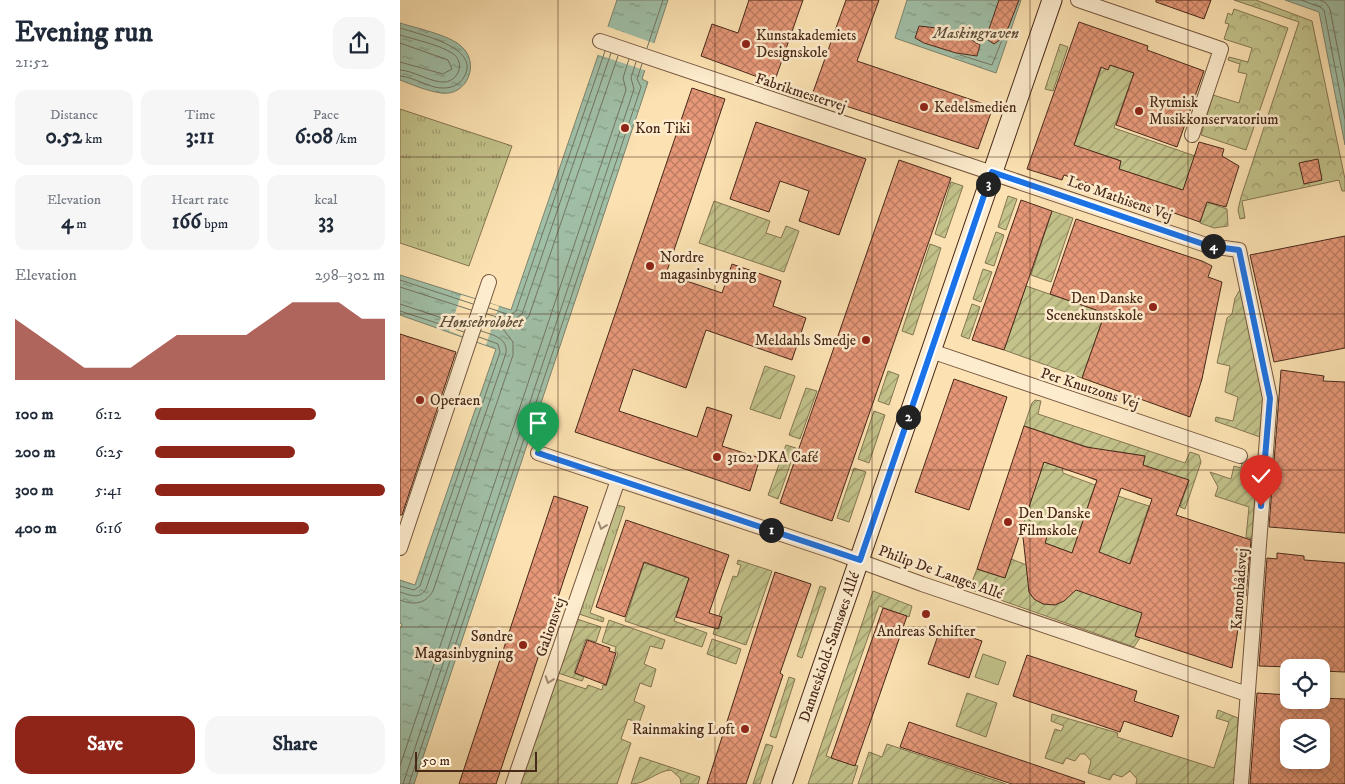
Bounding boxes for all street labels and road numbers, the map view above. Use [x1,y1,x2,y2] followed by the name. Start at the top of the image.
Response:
[753,69,849,116] street label: Fabrikmestervej
[1065,172,1175,225] street label: Leo Mathisens Vej
[1038,364,1141,413] street label: Per Knutzons Vej
[876,541,1007,604] street label: Philip De Langes Allé
[1227,547,1252,631] street label: Kanonbådsvej
[795,569,864,725] street label: Danneskiold-Samsøes Allé
[531,595,570,659] street label: Galionsvej

